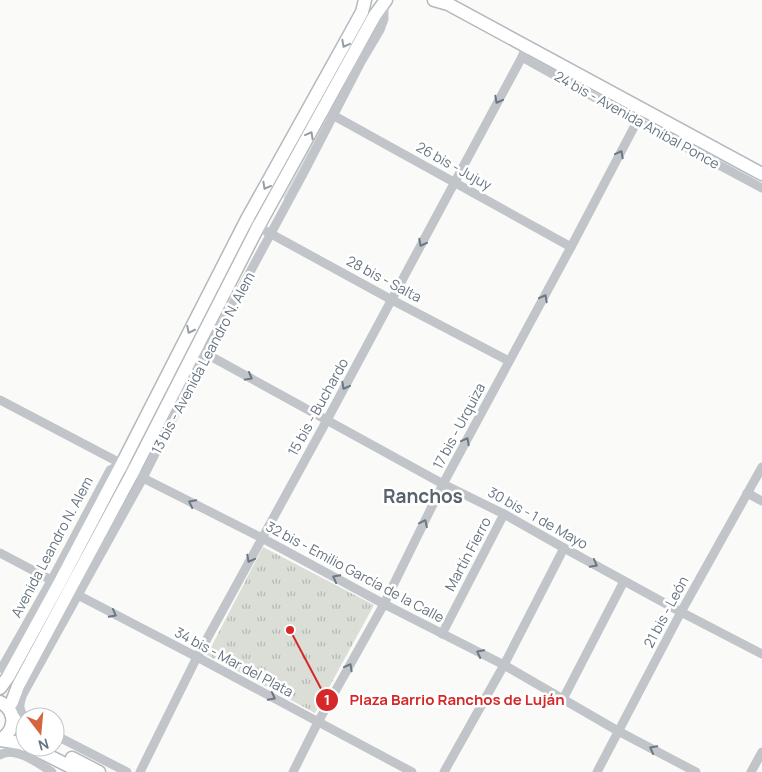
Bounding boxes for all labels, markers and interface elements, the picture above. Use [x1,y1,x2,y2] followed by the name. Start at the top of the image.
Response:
[341,39,351,48] one-way arrow
[551,66,723,173] street label: 24 bis - Avenida Aníbal Ponce
[495,94,505,103] one-way arrow
[304,131,314,140] one-way arrow
[413,137,496,194] street label: 26 bis - Jujuy
[614,150,624,159] one-way arrow
[262,181,272,190] one-way arrow
[418,238,428,247] one-way arrow
[343,251,425,306] street label: 28 bis - Salta
[146,268,259,457] street label: 13 bis - Avenida Leandro N. Alem
[537,294,547,303] one-way arrow
[186,325,197,334] one-way arrow
[283,354,352,459] street label: 15 bis - Buchardo
[244,371,253,381] one-way arrow
[428,379,489,472] street label: 17 bis - Urquiza
[341,381,351,390] one-way arrow
[460,437,470,446] one-way arrow
[6,473,97,621] street label: Avenida Leandro N. Alem
[485,482,592,553] street label: 30 bis - 1 de Mayo
[383,483,463,509] district label: Ranchos
[189,499,198,509] one-way arrow
[440,513,495,594] street label: Martín Fierro
[263,516,448,627] street label: 32 bis - Emilio García de la Calle
[418,519,428,528] one-way arrow
[246,554,256,563] one-way arrow
[589,558,598,568] one-way arrow
[639,573,692,651] street label: 21 bis - León
[332,574,341,584] one-way arrow
[108,608,117,618] one-way arrow
[171,622,297,701] street label: 34 bis - Mar del Plata
[476,649,485,659] one-way arrow
[343,664,353,673] one-way arrow
[315,685,575,715] callout: Plaza Barrio Ranchos de Luján
[324,689,330,710] text: 1
[349,689,565,710] text: Plaza Barrio Ranchos de Luján
[267,691,276,701] one-way arrow
[15,707,65,757] north arrow
[36,734,51,755] text: N
[649,745,658,755] one-way arrow

